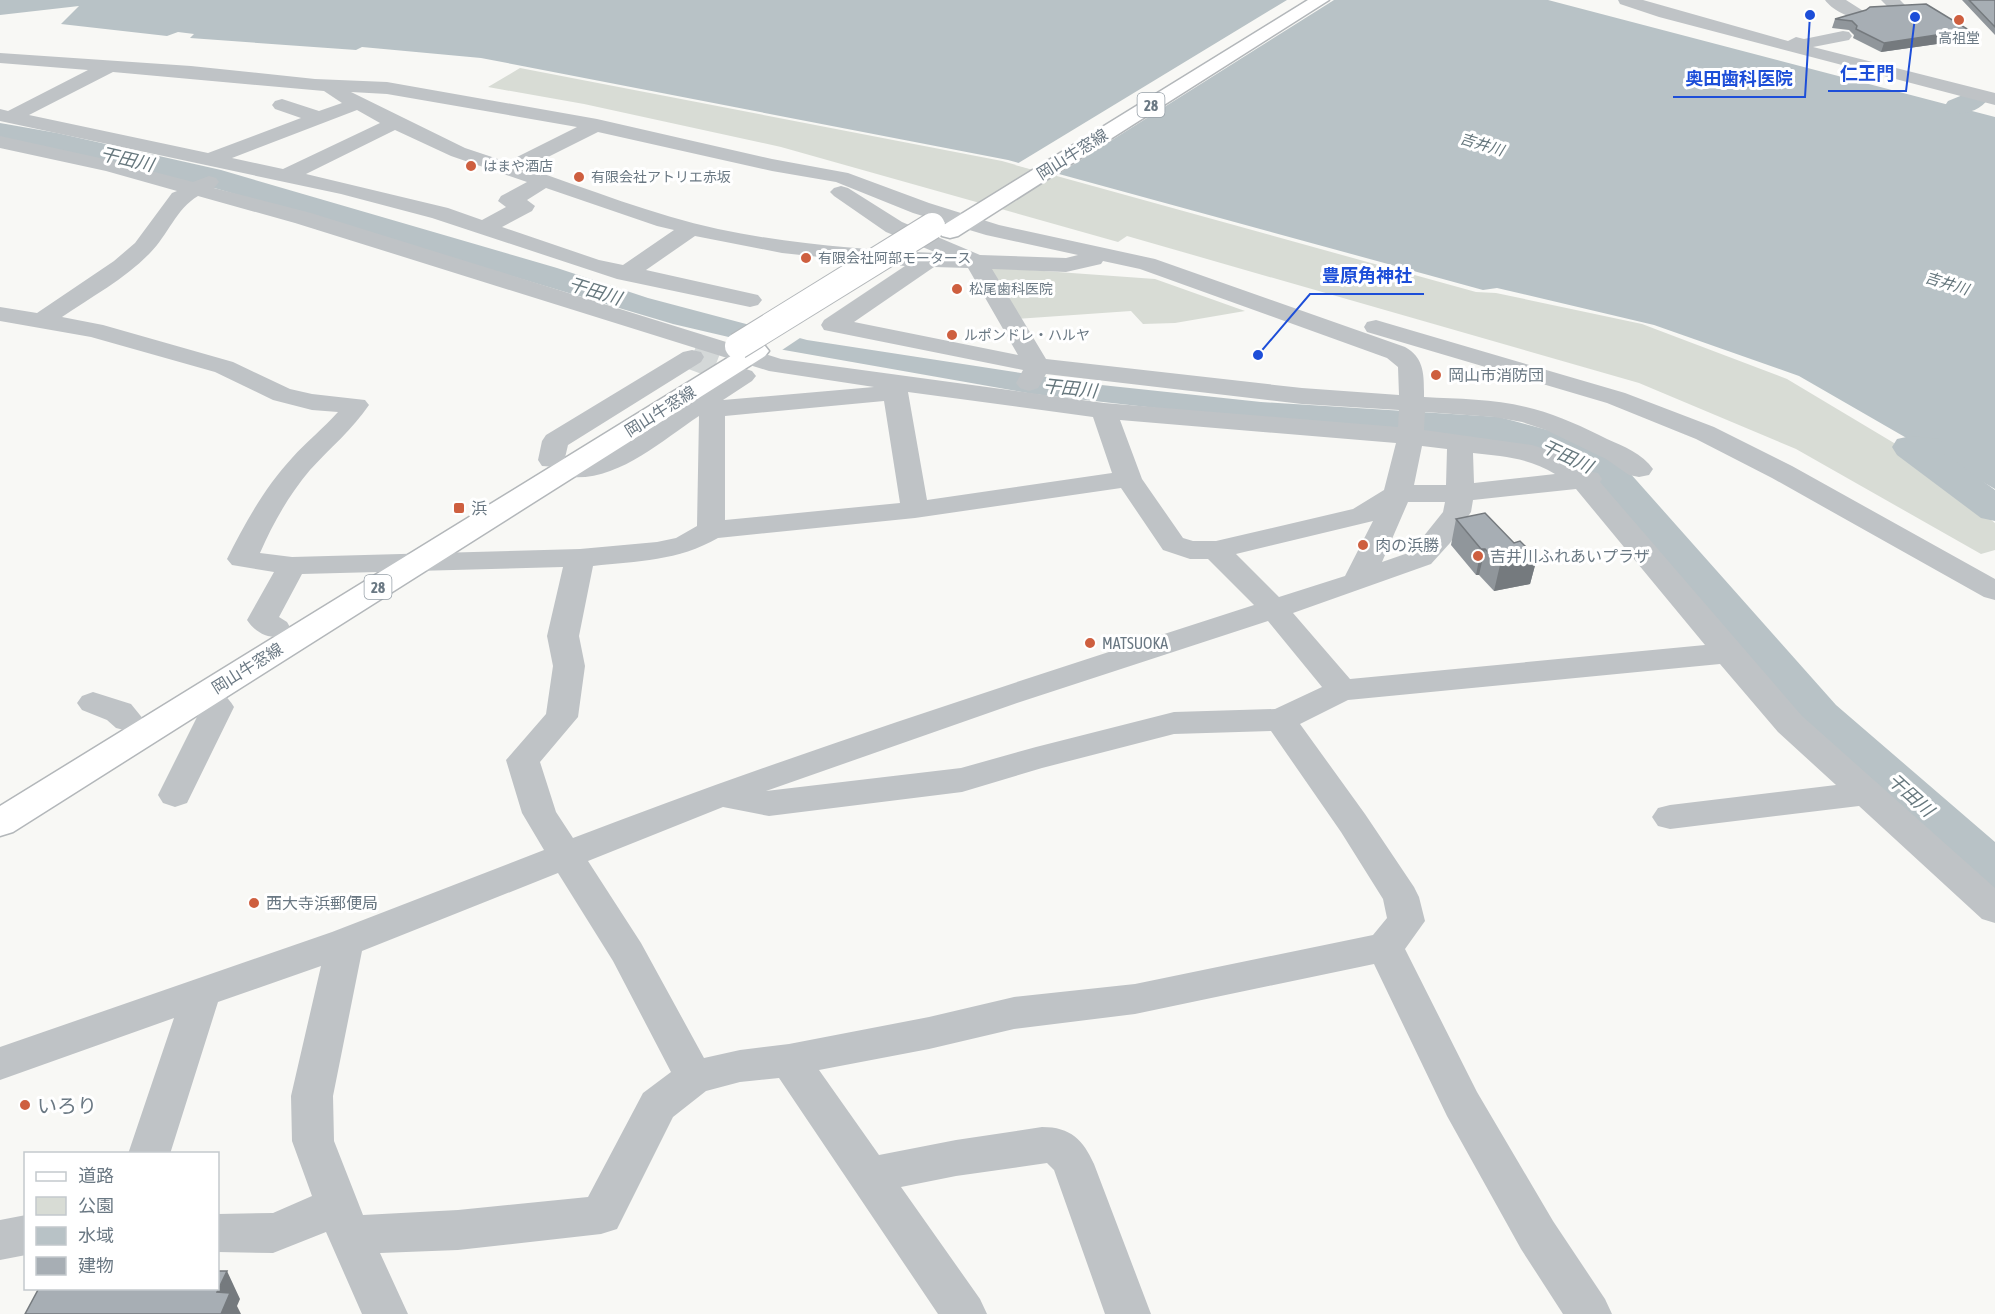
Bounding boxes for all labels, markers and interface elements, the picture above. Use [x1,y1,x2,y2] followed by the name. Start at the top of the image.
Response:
[1952,13,1966,27] marker: 高祖堂
[1938,30,1980,46] place label: 高祖堂
[1828,55,1906,91] callout: 仁王門
[1673,61,1805,97] callout: 奥田歯科医院
[1840,63,1894,84] text: 仁王門
[1685,68,1793,89] text: 奥田歯科医院
[1138,93,1164,117] road number: 28
[1033,125,1111,183] street label: 岡山牛窓線
[1458,129,1508,159] water label: 吉井川
[98,143,158,176] water label: 干田川
[483,158,553,174] place label: はまや酒店
[464,159,478,173] marker: はまや酒店
[591,169,731,185] place label: 有限会社アトリエ赤坂
[572,170,586,184] marker: 有限会社アトリエ赤坂
[818,250,971,266] place label: 有限会社阿部モータース
[799,251,813,265] marker: 有限会社阿部モータース
[1310,258,1424,294] callout: 豊原角神社
[1322,265,1412,286] text: 豊原角神社
[1923,268,1973,298] water label: 吉井川
[566,273,626,310] water label: 干田川
[969,281,1053,297] place label: 松尾歯科医院
[950,282,964,296] marker: 松尾歯科医院
[964,327,1090,343] place label: ルポンドレ・ハルヤ
[945,328,959,342] marker: ルポンドレ・ハルヤ
[1448,366,1544,384] place label: 岡山市消防団
[1429,368,1443,382] marker: 岡山市消防団
[1042,375,1100,401] water label: 干田川
[621,382,699,440] street label: 岡山牛窓線
[1538,435,1598,478] water label: 干田川
[471,499,487,517] place label: 浜
[452,501,466,515] marker: 浜
[1375,536,1439,554] place label: 肉の浜勝
[1356,538,1370,552] marker: 肉の浜勝
[1490,547,1650,565] place label: 吉井川ふれあいプラザ
[1471,549,1485,563] marker: 吉井川ふれあいプラザ
[364,575,392,599] road number: 28
[1102,634,1168,652] place label: MATSUOKA
[1083,636,1097,650] marker: MATSUOKA
[208,639,286,697] street label: 岡山牛窓線
[1884,769,1940,822] water label: 干田川
[266,894,378,912] place label: 西大寺浜郵便局
[247,896,261,910] marker: 西大寺浜郵便局
[37,1094,97,1117] place label: いろり
[18,1098,32,1112] marker: いろり
[24,1152,219,1290] legend
[78,1165,114,1186] text: 道路
[78,1195,114,1216] text: 公園
[78,1225,114,1246] text: 水域
[78,1255,114,1276] text: 建物

